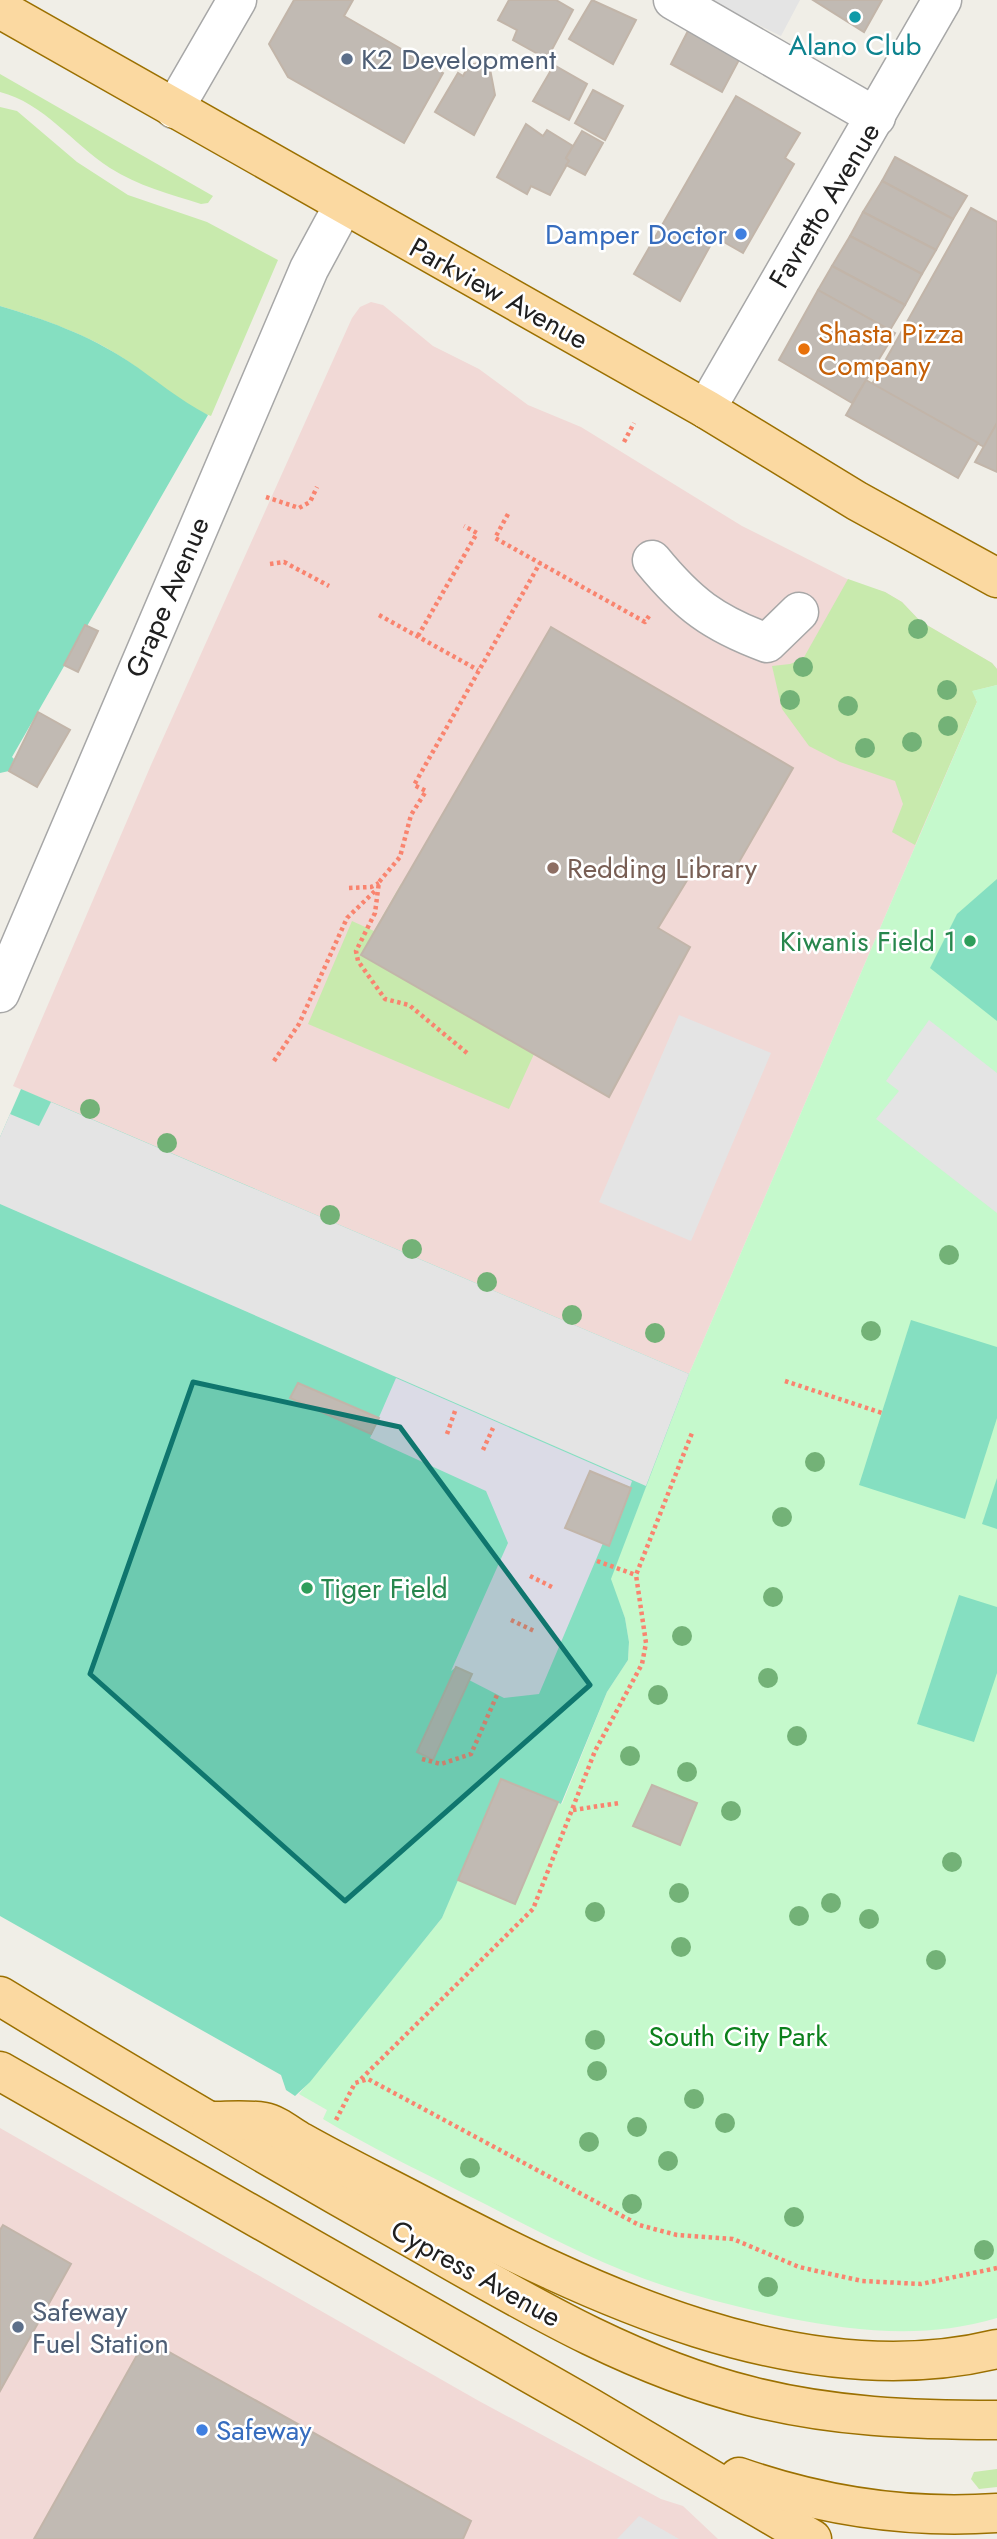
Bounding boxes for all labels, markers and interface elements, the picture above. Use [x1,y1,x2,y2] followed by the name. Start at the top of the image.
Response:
[847,9,863,25] marker: Alano Club
[788,25,922,66] place label: Alano Club
[361,39,556,80] place label: K2 Development
[339,51,355,67] marker: K2 Development
[759,115,890,296] street label: Favretto Avenue
[545,214,727,255] place label: Damper Doctor
[733,226,749,242] marker: Damper Doctor
[402,227,596,360] street label: Parkview Avenue
[818,313,964,386] place label: Shasta Pizza Company
[796,341,812,357] marker: Shasta Pizza Company
[115,511,220,684] street label: Grape Avenue
[567,848,758,889] place label: Redding Library
[545,860,561,876] marker: Redding Library
[780,921,956,962] place label: Kiwanis Field 1
[962,933,978,949] marker: Kiwanis Field 1
[321,1568,448,1609] place label: Tiger Field
[299,1580,315,1596] marker: Tiger Field
[649,2016,828,2057] park label: South City Park
[383,2210,568,2337] street label: Cypress Avenue
[32,2291,169,2364] place label: Safeway Fuel Station
[10,2319,26,2335] marker: Safeway Fuel Station
[216,2410,312,2451] place label: Safeway
[194,2422,210,2438] marker: Safeway

